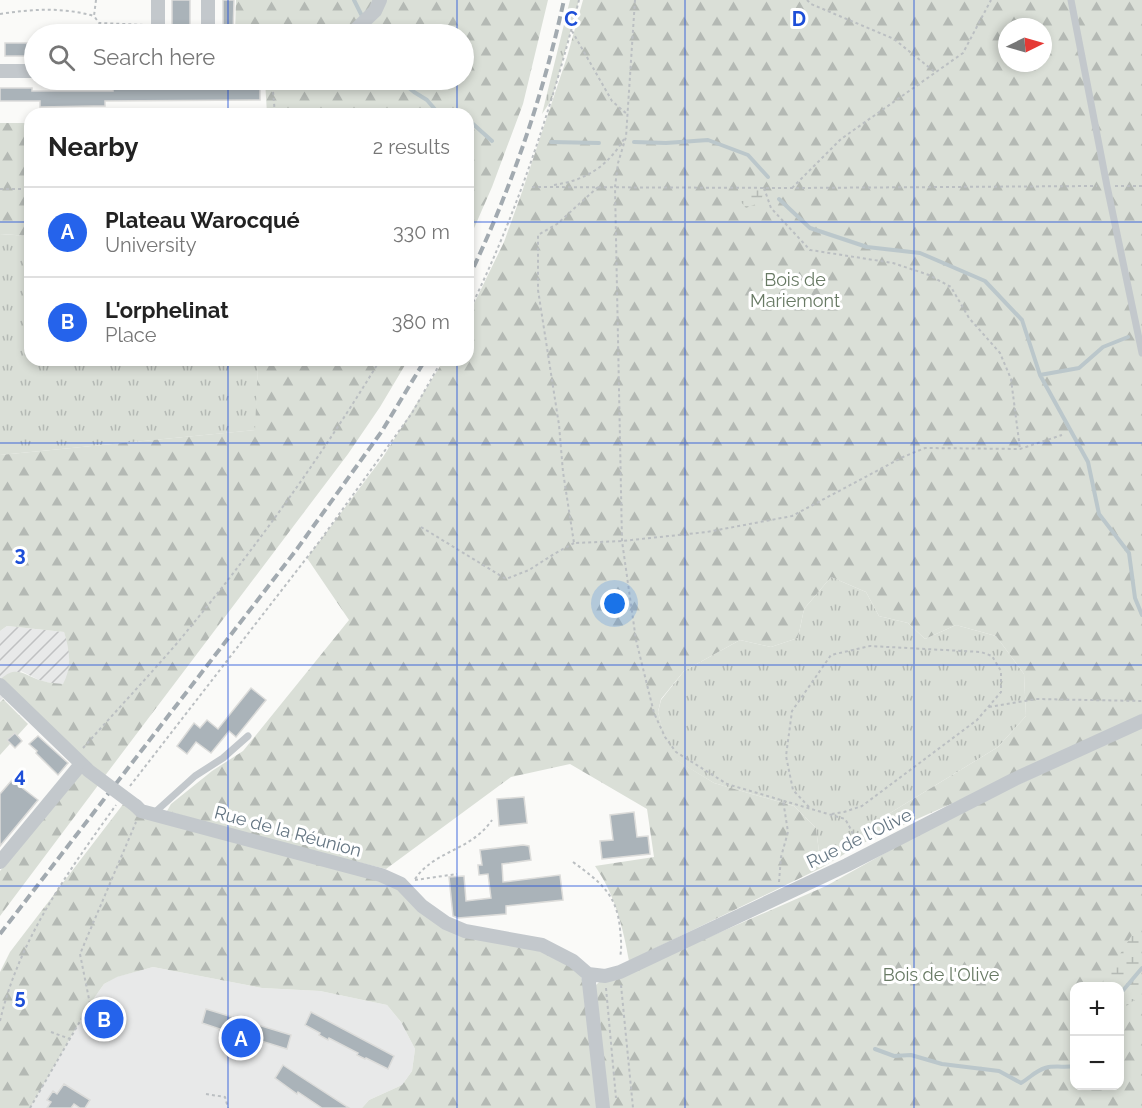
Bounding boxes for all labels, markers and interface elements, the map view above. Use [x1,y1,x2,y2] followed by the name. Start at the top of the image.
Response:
[564,7,578,31] text: C
[792,7,806,31] text: D
[998,18,1052,72] north arrow
[24,24,474,90] search box
[45,41,78,74] icon: search
[93,44,215,70] text: Search here
[48,132,138,162] text: Nearby
[373,135,450,159] text: 2 results
[105,207,300,233] text: Plateau Warocqué
[61,220,74,244] text: A
[393,220,450,244] text: 330 m
[105,233,197,257] text: University
[750,269,840,311] park label: Bois de Mariemont
[105,297,229,323] text: L'orphelinat
[61,310,74,334] text: B
[392,310,450,334] text: 380 m
[105,323,156,347] text: Place
[14,542,26,566] text: 3
[600,589,629,618] your location
[14,763,26,787] text: 4
[212,801,364,861] street label: Rue de la Réunion
[803,803,915,872] street label: Rue de l'Olive
[883,964,1000,985] park label: Bois de l'Olive
[1070,982,1124,1090] map controls
[1070,982,1124,1036] button: +
[14,985,26,1009] text: 5
[84,996,124,1042] pin: B
[222,1016,260,1060] pin: A
[1070,1036,1124,1090] button: −

